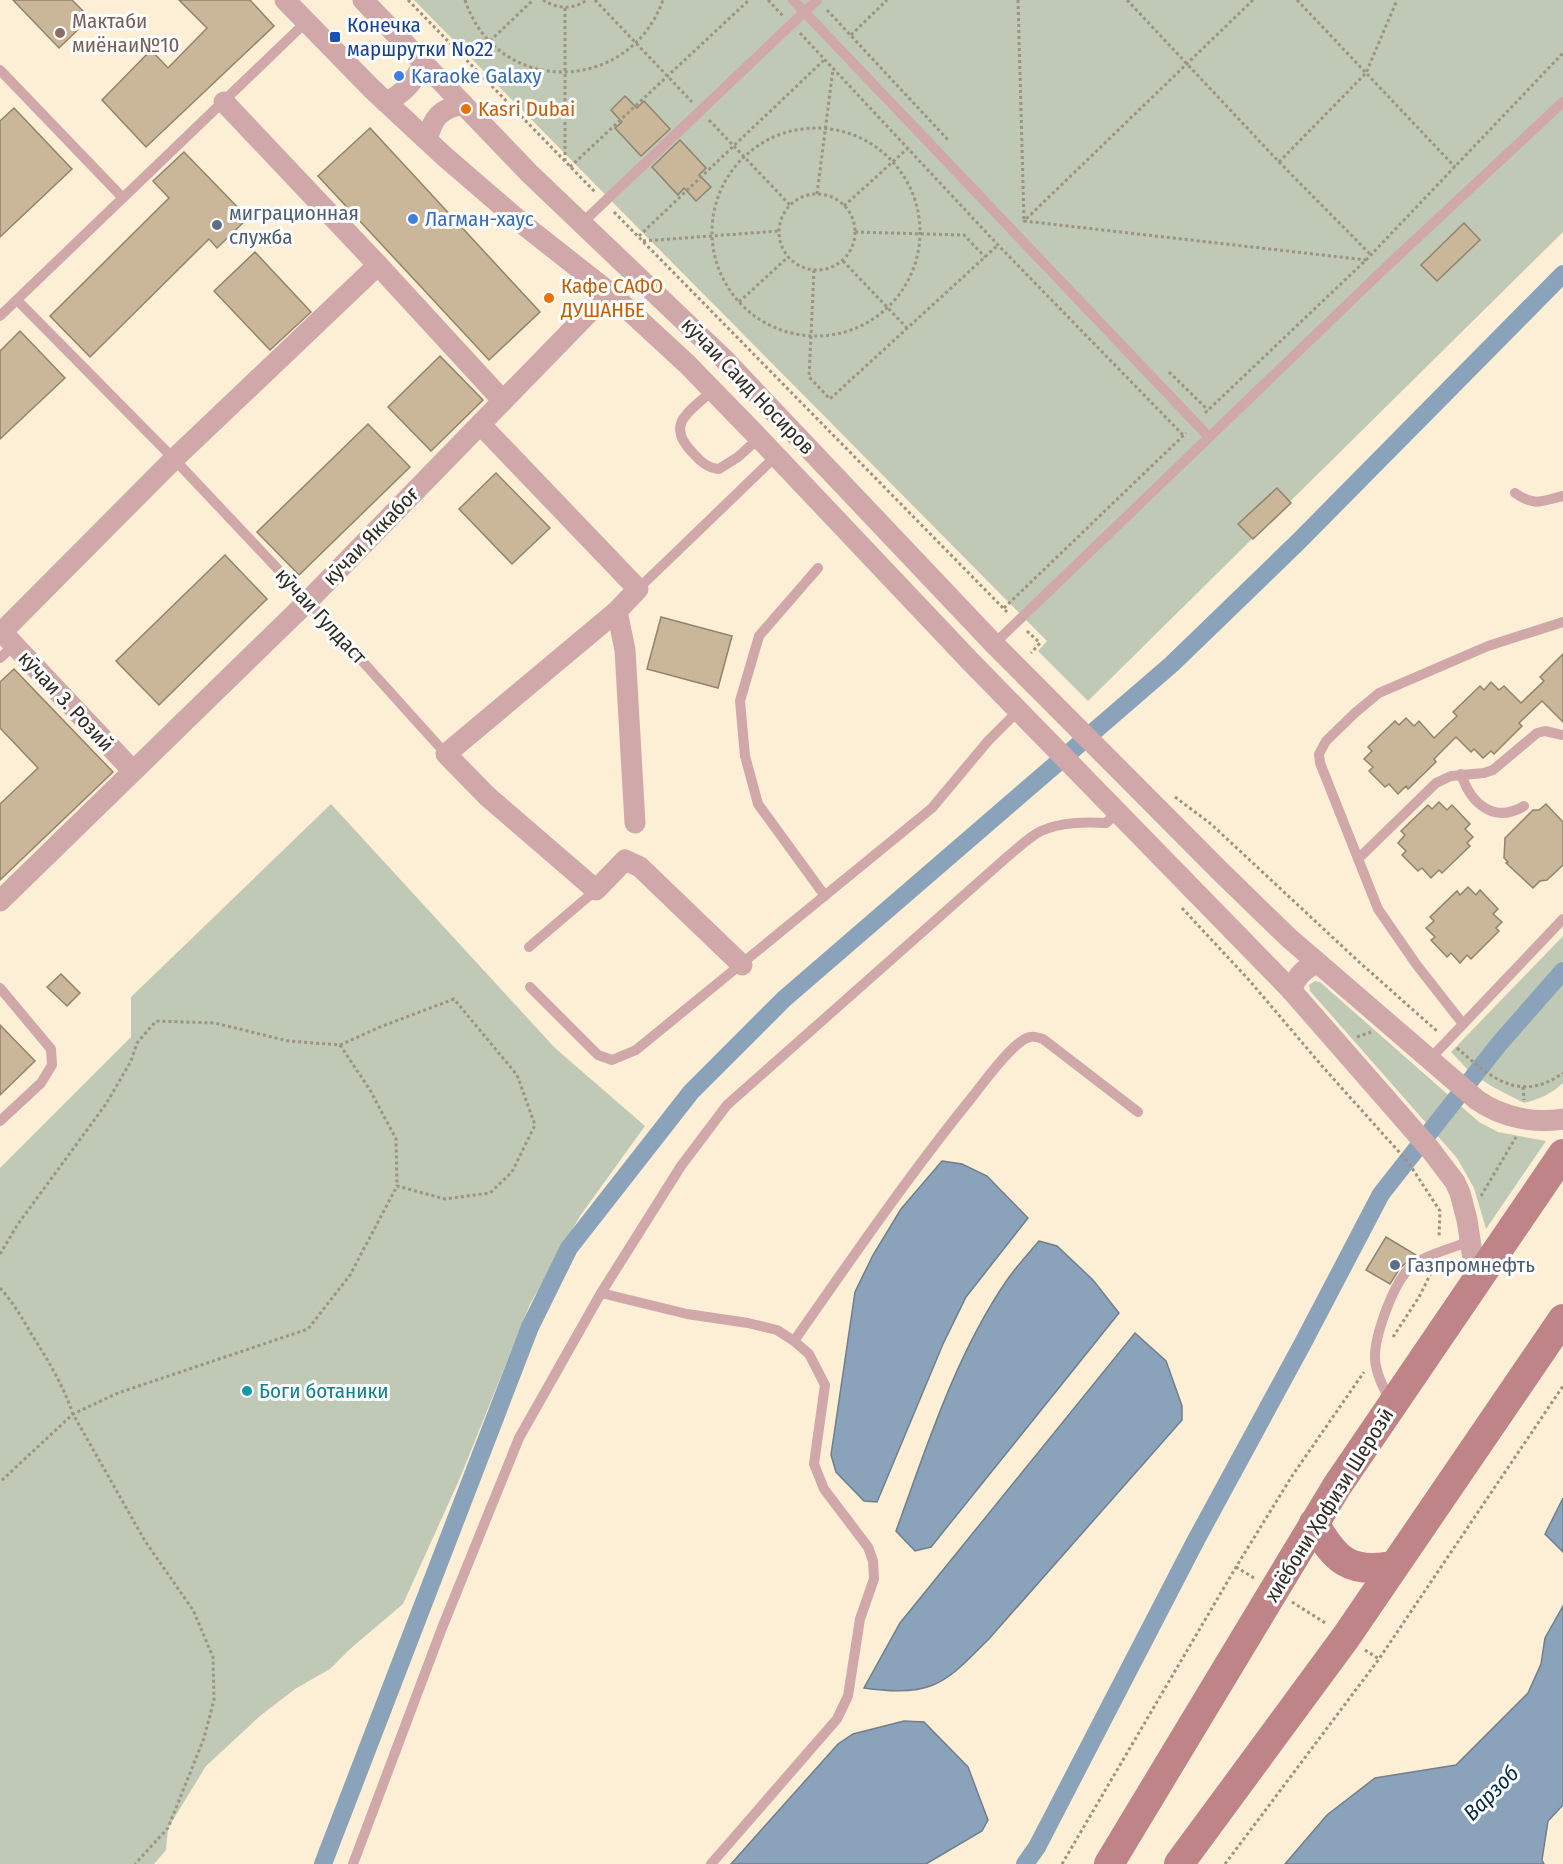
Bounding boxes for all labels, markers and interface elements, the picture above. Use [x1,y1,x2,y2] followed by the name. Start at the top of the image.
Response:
[72,8,179,58] place label: Мактаби миёнаи№10
[347,12,493,62] place label: Конечка маршрутки No22
[53,26,67,40] marker: Мактаби миёнаи№10
[328,30,342,44] marker: Конечка маршрутки No22
[411,63,542,89] place label: Karaoke Galaxy
[392,69,406,83] marker: Karaoke Galaxy
[478,96,575,122] place label: Kasri Dubai
[459,102,473,116] marker: Kasri Dubai
[229,200,359,250] place label: миграционная служба
[425,206,534,232] place label: Лагман-хаус
[406,212,420,226] marker: Лагман-хаус
[210,218,224,232] marker: миграционная служба
[560,273,663,323] place label: Кафе САФО ДУШАНБЕ
[542,291,556,305] marker: Кафе САФО ДУШАНБЕ
[676,312,820,460] street label: кӯчаи Саид Носиров
[317,481,425,591] street label: кӯчаи Яккабоғ
[270,562,373,670] street label: кӯчаи Гулдаст
[13,645,119,757] street label: кӯчаи З. Розий
[1407,1252,1535,1278] place label: Газпромнефть
[1388,1258,1402,1272] marker: Газпромнефть
[259,1378,389,1404] place label: Боги ботаники
[240,1384,254,1398] marker: Боги ботаники
[1259,1403,1399,1607] street label: хиёбони Ҳофизи Шерозӣ
[1458,1760,1524,1826] water label: Варзоб

